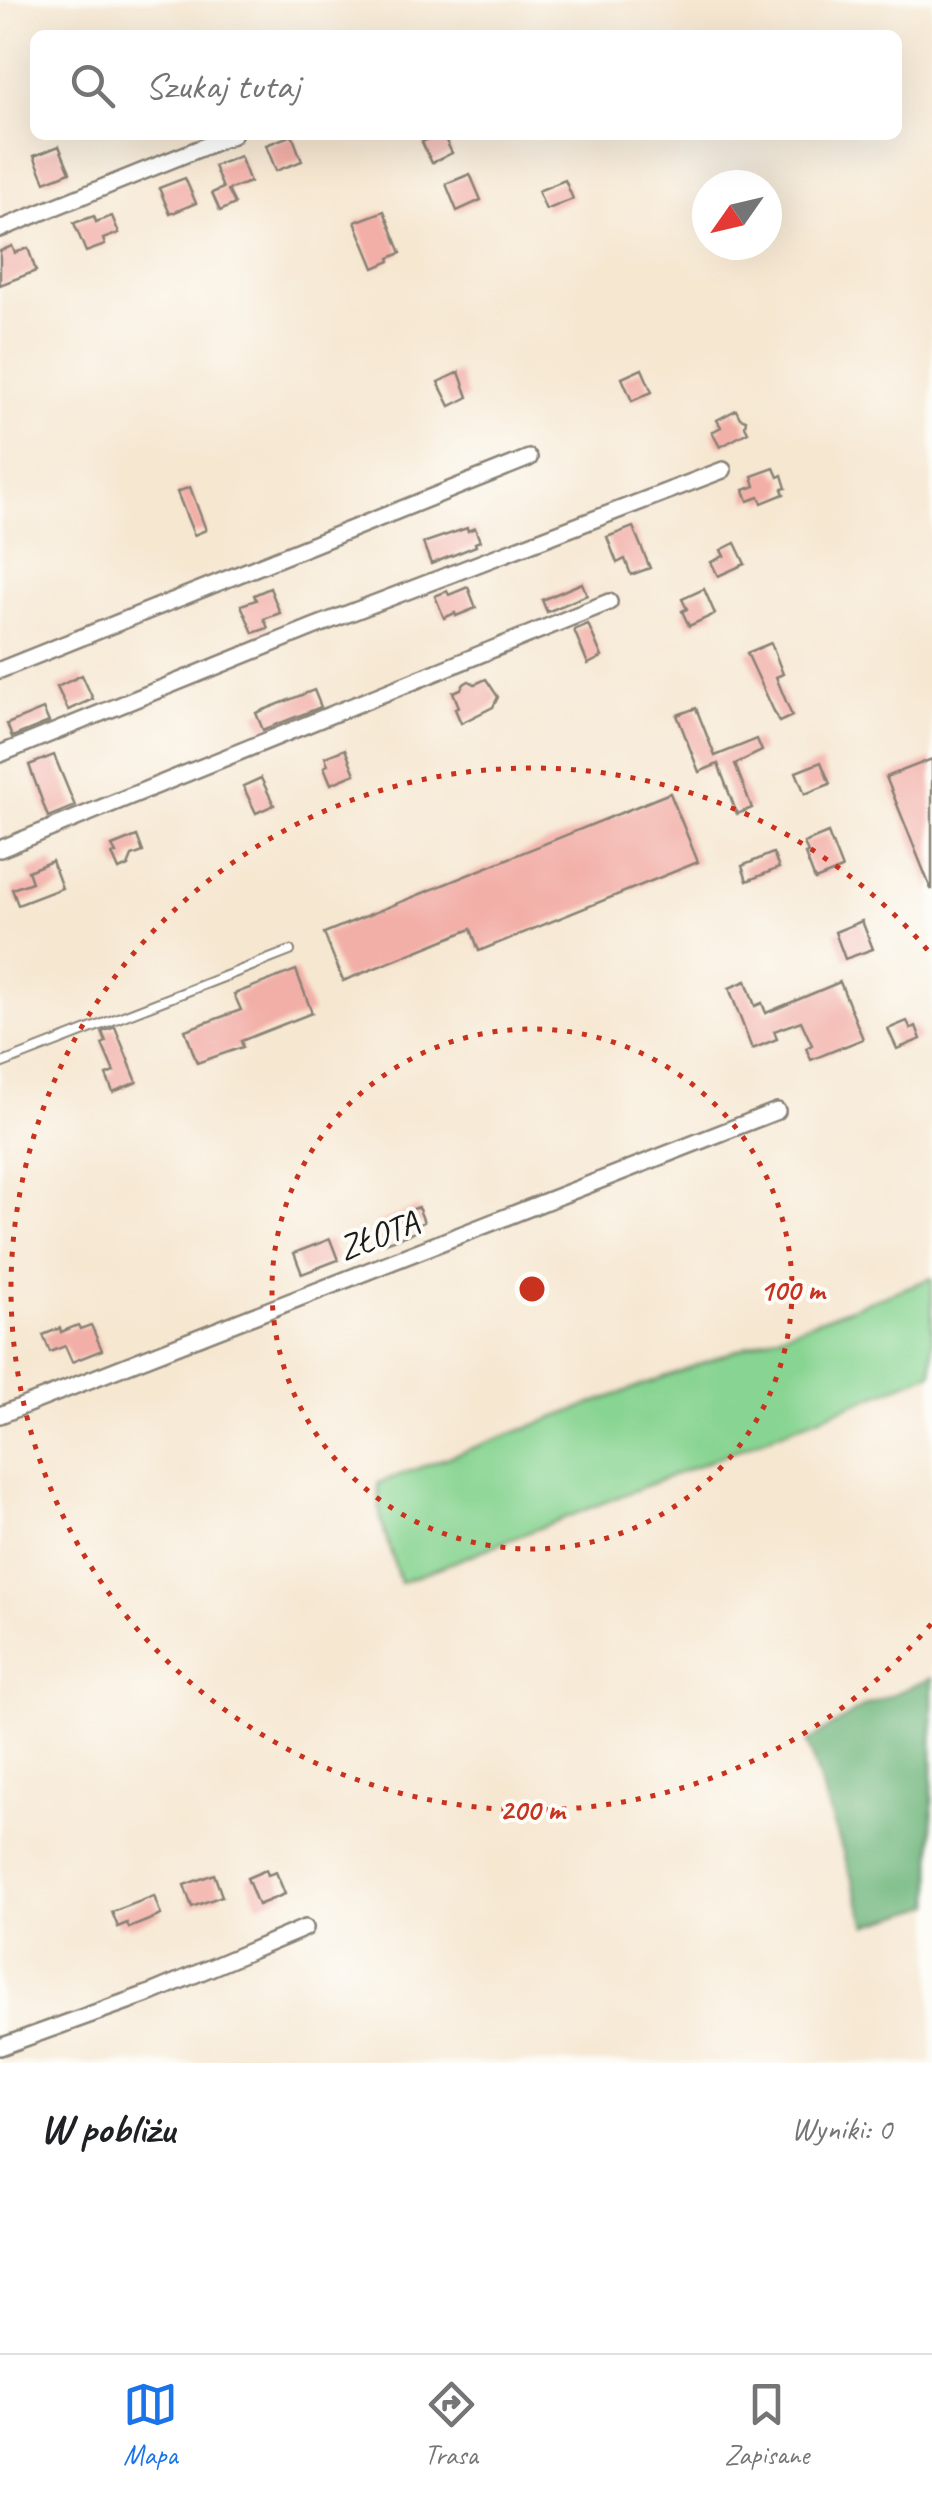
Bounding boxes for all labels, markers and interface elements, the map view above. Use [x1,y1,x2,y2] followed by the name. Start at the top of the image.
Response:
[30,30,902,140] search box
[65,58,120,113] icon: search
[145,62,300,109] text: Szukaj tutaj
[692,170,782,260] north arrow
[332,1199,426,1271] street label: ZŁOTA
[514,1271,550,1307] centre of rings
[760,1271,827,1309] text: 100 m
[500,1791,567,1829] text: 200 m
[40,2102,175,2155] text: W pobliżu
[791,2108,892,2149] text: Wyniki: 0
[123,2377,178,2472] tab: Mapa
[424,2377,479,2472] tab: Trasa
[724,2377,809,2472] tab: Zapisane

